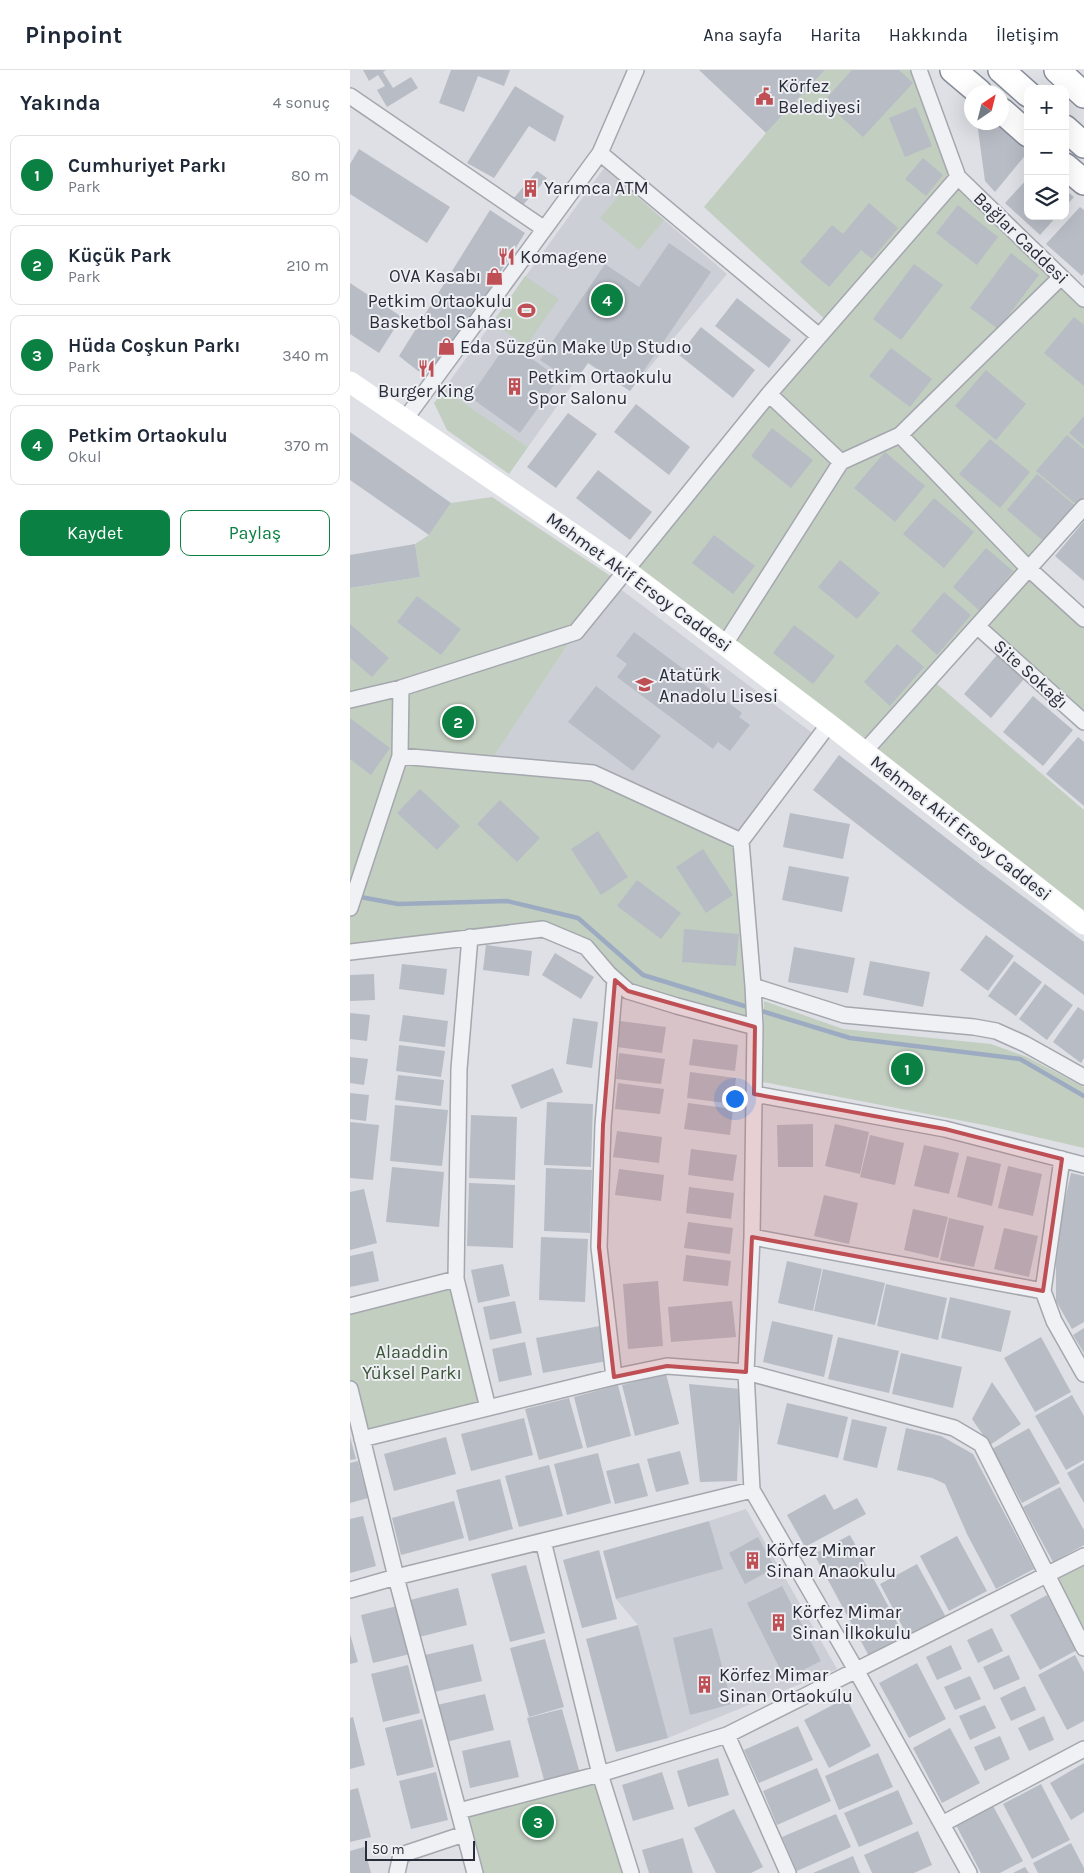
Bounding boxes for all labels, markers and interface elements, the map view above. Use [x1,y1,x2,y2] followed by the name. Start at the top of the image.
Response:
[25,21,122,49] text: Pinpoint
[703,24,782,46] text: Ana sayfa
[810,24,861,46] text: Harita
[889,24,968,46] text: Hakkında
[996,24,1059,46] text: İletişim
[778,75,861,118] place label: Körfez Belediyesi
[964,85,1009,130] north arrow
[1024,85,1069,220] map controls
[1024,85,1069,130] button: +
[754,86,774,106] public building icon: Körfez Belediyesi
[20,91,101,115] text: Yakında
[273,93,330,112] text: 4 sonuç
[1024,130,1069,175] button: −
[68,155,226,177] text: Cumhuriyet Parkı
[34,166,40,185] text: 1
[291,166,329,185] text: 80 m
[1024,175,1069,220] button: layers
[68,177,100,196] text: Park
[544,177,649,199] place label: Yarımca ATM
[520,178,540,198] building icon: Yarımca ATM
[969,187,1073,289] street label: Bağlar Caddesi
[68,245,171,267] text: Küçük Park
[520,246,607,268] place label: Komagene
[496,247,516,267] restaurant icon: Komagene
[32,256,42,275] text: 2
[286,256,329,275] text: 210 m
[389,265,481,287] place label: OVA Kasabı
[485,266,505,286] shop icon: OVA Kasabı
[68,267,100,286] text: Park
[591,281,623,319] pin: 4
[368,290,512,333] place label: Petkim Ortaokulu Basketbol Sahası
[516,301,536,321] sports icon: Petkim Ortaokulu Basketbol Sahası
[68,335,241,357] text: Hüda Coşkun Parkı
[460,336,691,358] place label: Eda Süzgün Make Up Studıo
[436,337,456,357] shop icon: Eda Süzgün Make Up Studıo
[32,346,42,365] text: 3
[282,346,329,365] text: 340 m
[68,357,100,376] text: Park
[416,358,436,378] restaurant icon: Burger King
[528,366,672,409] place label: Petkim Ortaokulu Spor Salonu
[504,377,524,397] building icon: Petkim Ortaokulu Spor Salonu
[378,380,474,402] place label: Burger King
[68,425,228,447] text: Petkim Ortaokulu
[32,436,42,455] text: 4
[284,436,329,455] text: 370 m
[68,447,102,466] text: Okul
[542,507,736,657] street label: Mehmet Akif Ersoy Caddesi
[20,510,170,556] button: Kaydet
[180,510,330,556] button: Paylaş
[989,635,1073,713] street label: Site Sokağı
[659,664,778,707] place label: Atatürk Anadolu Lisesi
[635,675,655,695] school or university icon: Atatürk Anadolu Lisesi
[442,703,474,741] pin: 2
[866,750,1056,906] street label: Mehmet Akif Ersoy Caddesi
[891,1050,923,1088] pin: 1
[722,1086,748,1112] your location
[362,1341,462,1384] park label: Alaaddin Yüksel Parkı
[766,1539,896,1582] place label: Körfez Mimar Sinan Anaokulu
[742,1550,762,1570] building icon: Körfez Mimar Sinan Anaokulu
[792,1601,911,1644] place label: Körfez Mimar Sinan İlkokulu
[768,1612,788,1632] building icon: Körfez Mimar Sinan İlkokulu
[719,1664,853,1707] place label: Körfez Mimar Sinan Ortaokulu
[695,1675,715,1695] building icon: Körfez Mimar Sinan Ortaokulu
[522,1803,554,1841] pin: 3
[365,1838,475,1861] scale bar
[372,1841,405,1858] text: 50 m

